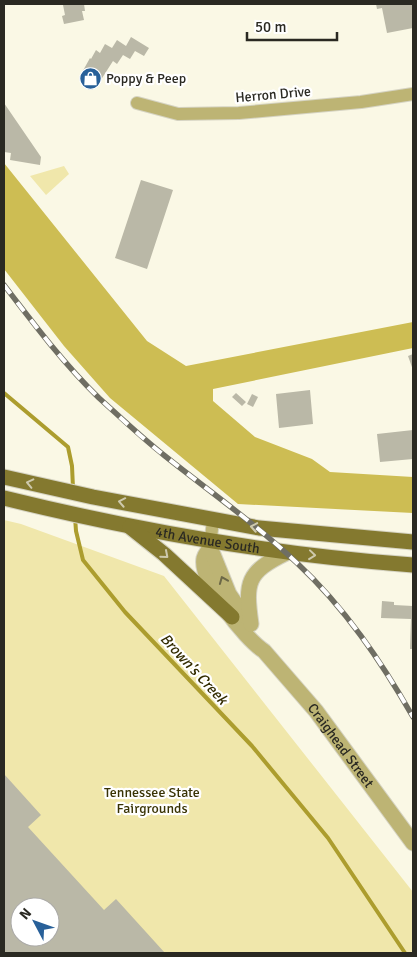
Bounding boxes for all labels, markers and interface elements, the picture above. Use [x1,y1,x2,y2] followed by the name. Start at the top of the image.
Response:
[247,10,337,42] scale bar
[255,18,286,36] text: 50 m
[78,66,102,90] shop icon: Poppy & Peep
[106,70,186,87] place label: Poppy & Peep
[235,83,312,106] street label: Herron Drive
[26,478,35,489] one-way arrow
[118,498,127,508] one-way arrow
[154,523,261,557] street label: 4th Avenue South
[249,523,258,533] one-way arrow
[159,549,168,558] one-way arrow
[308,549,316,560] one-way arrow
[218,576,229,585] one-way arrow
[157,630,232,709] water label: Brown's Creek
[304,700,377,791] street label: Craighead Street
[104,784,200,817] park label: Tennessee State Fairgrounds
[10,897,60,947] north arrow
[16,905,35,923] text: N

